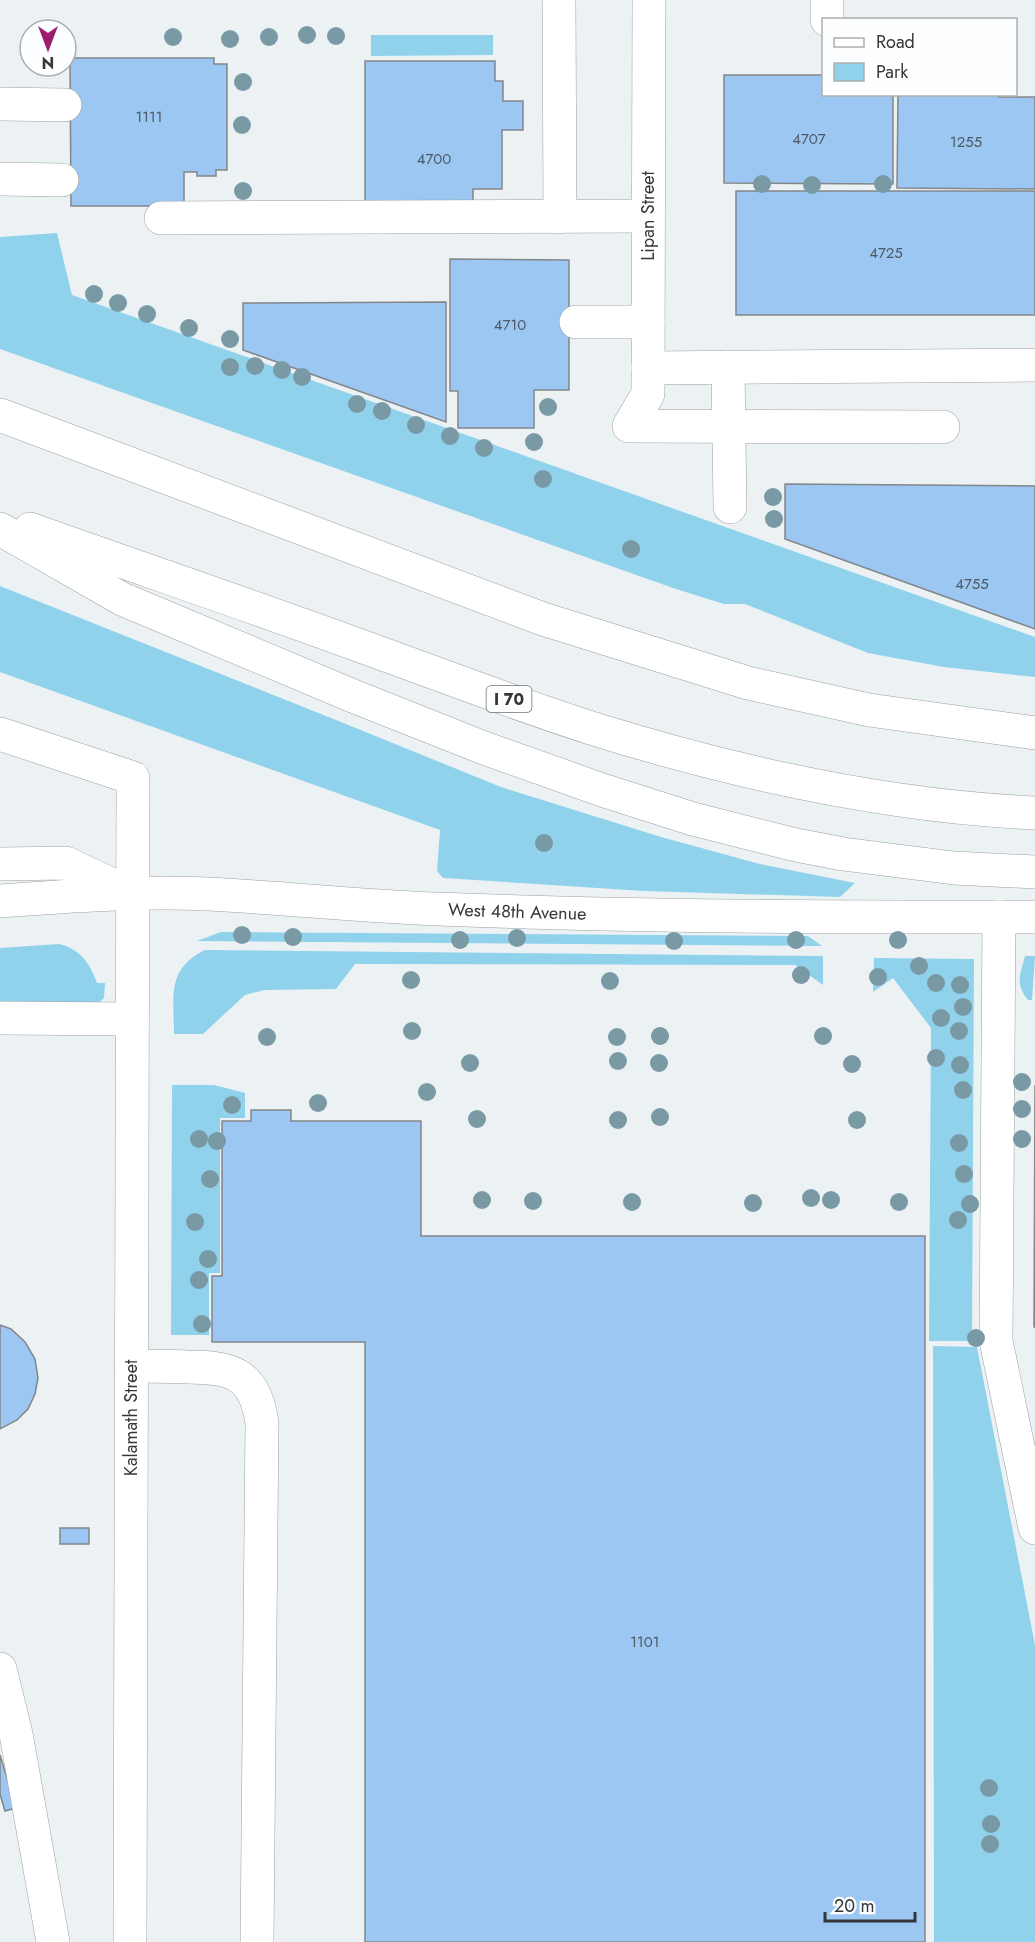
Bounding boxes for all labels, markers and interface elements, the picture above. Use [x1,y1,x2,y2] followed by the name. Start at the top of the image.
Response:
[18,18,78,78] north arrow
[822,18,1017,96] legend
[876,29,915,55] text: Road
[42,51,54,74] text: N
[876,59,908,85] text: Park
[135,106,163,128] house number: 1111
[792,128,826,150] house number: 4707
[950,131,982,153] house number: 1255
[417,148,451,170] house number: 4700
[635,171,661,261] street label: Lipan Street
[869,242,903,264] house number: 4725
[494,314,526,336] house number: 4710
[955,573,989,595] house number: 4755
[486,686,532,712] road number: I 70
[448,896,587,927] street label: West 48th Avenue
[118,1359,144,1476] street label: Kalamath Street
[630,1631,660,1653] house number: 1101
[825,1885,915,1923] scale bar
[834,1893,874,1919] text: 20 m

